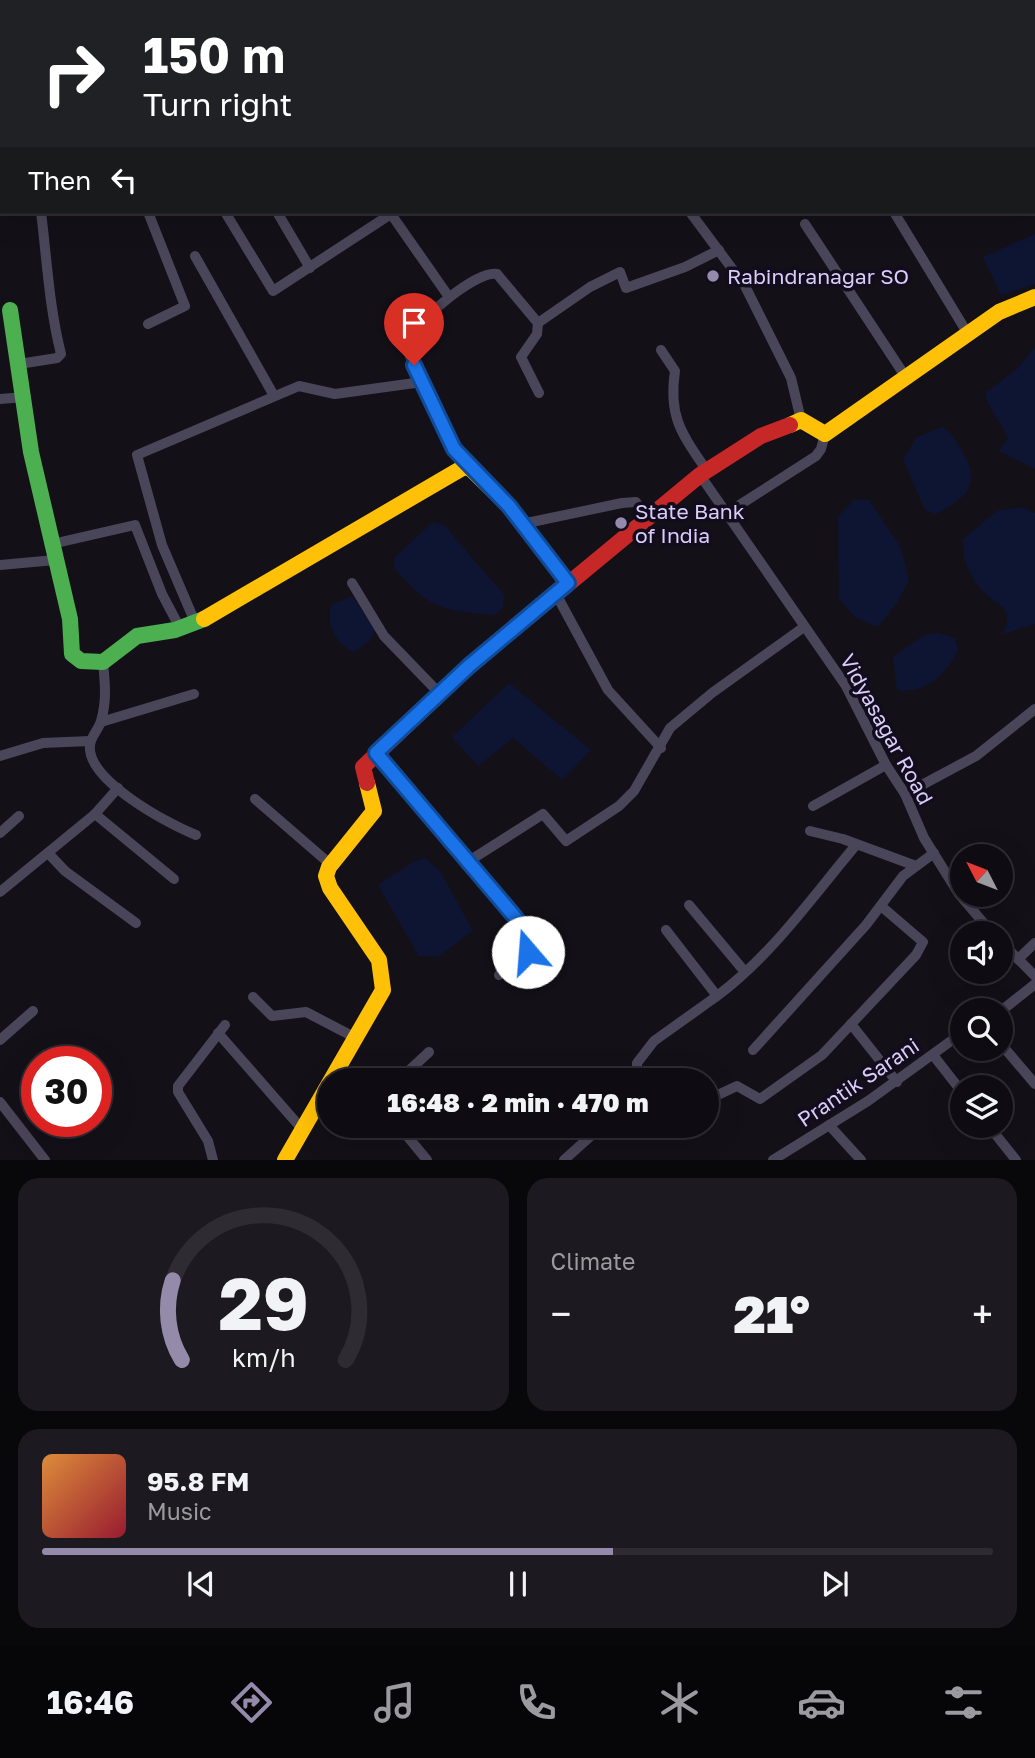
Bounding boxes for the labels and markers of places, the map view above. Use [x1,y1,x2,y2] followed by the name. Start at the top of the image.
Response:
[727,263,909,289] place label: Rabindranagar SO
[705,268,721,284] marker: Rabindranagar SO
[384,293,444,365] pin
[635,498,745,548] place label: State Bank of India
[613,515,629,531] marker: State Bank of India

